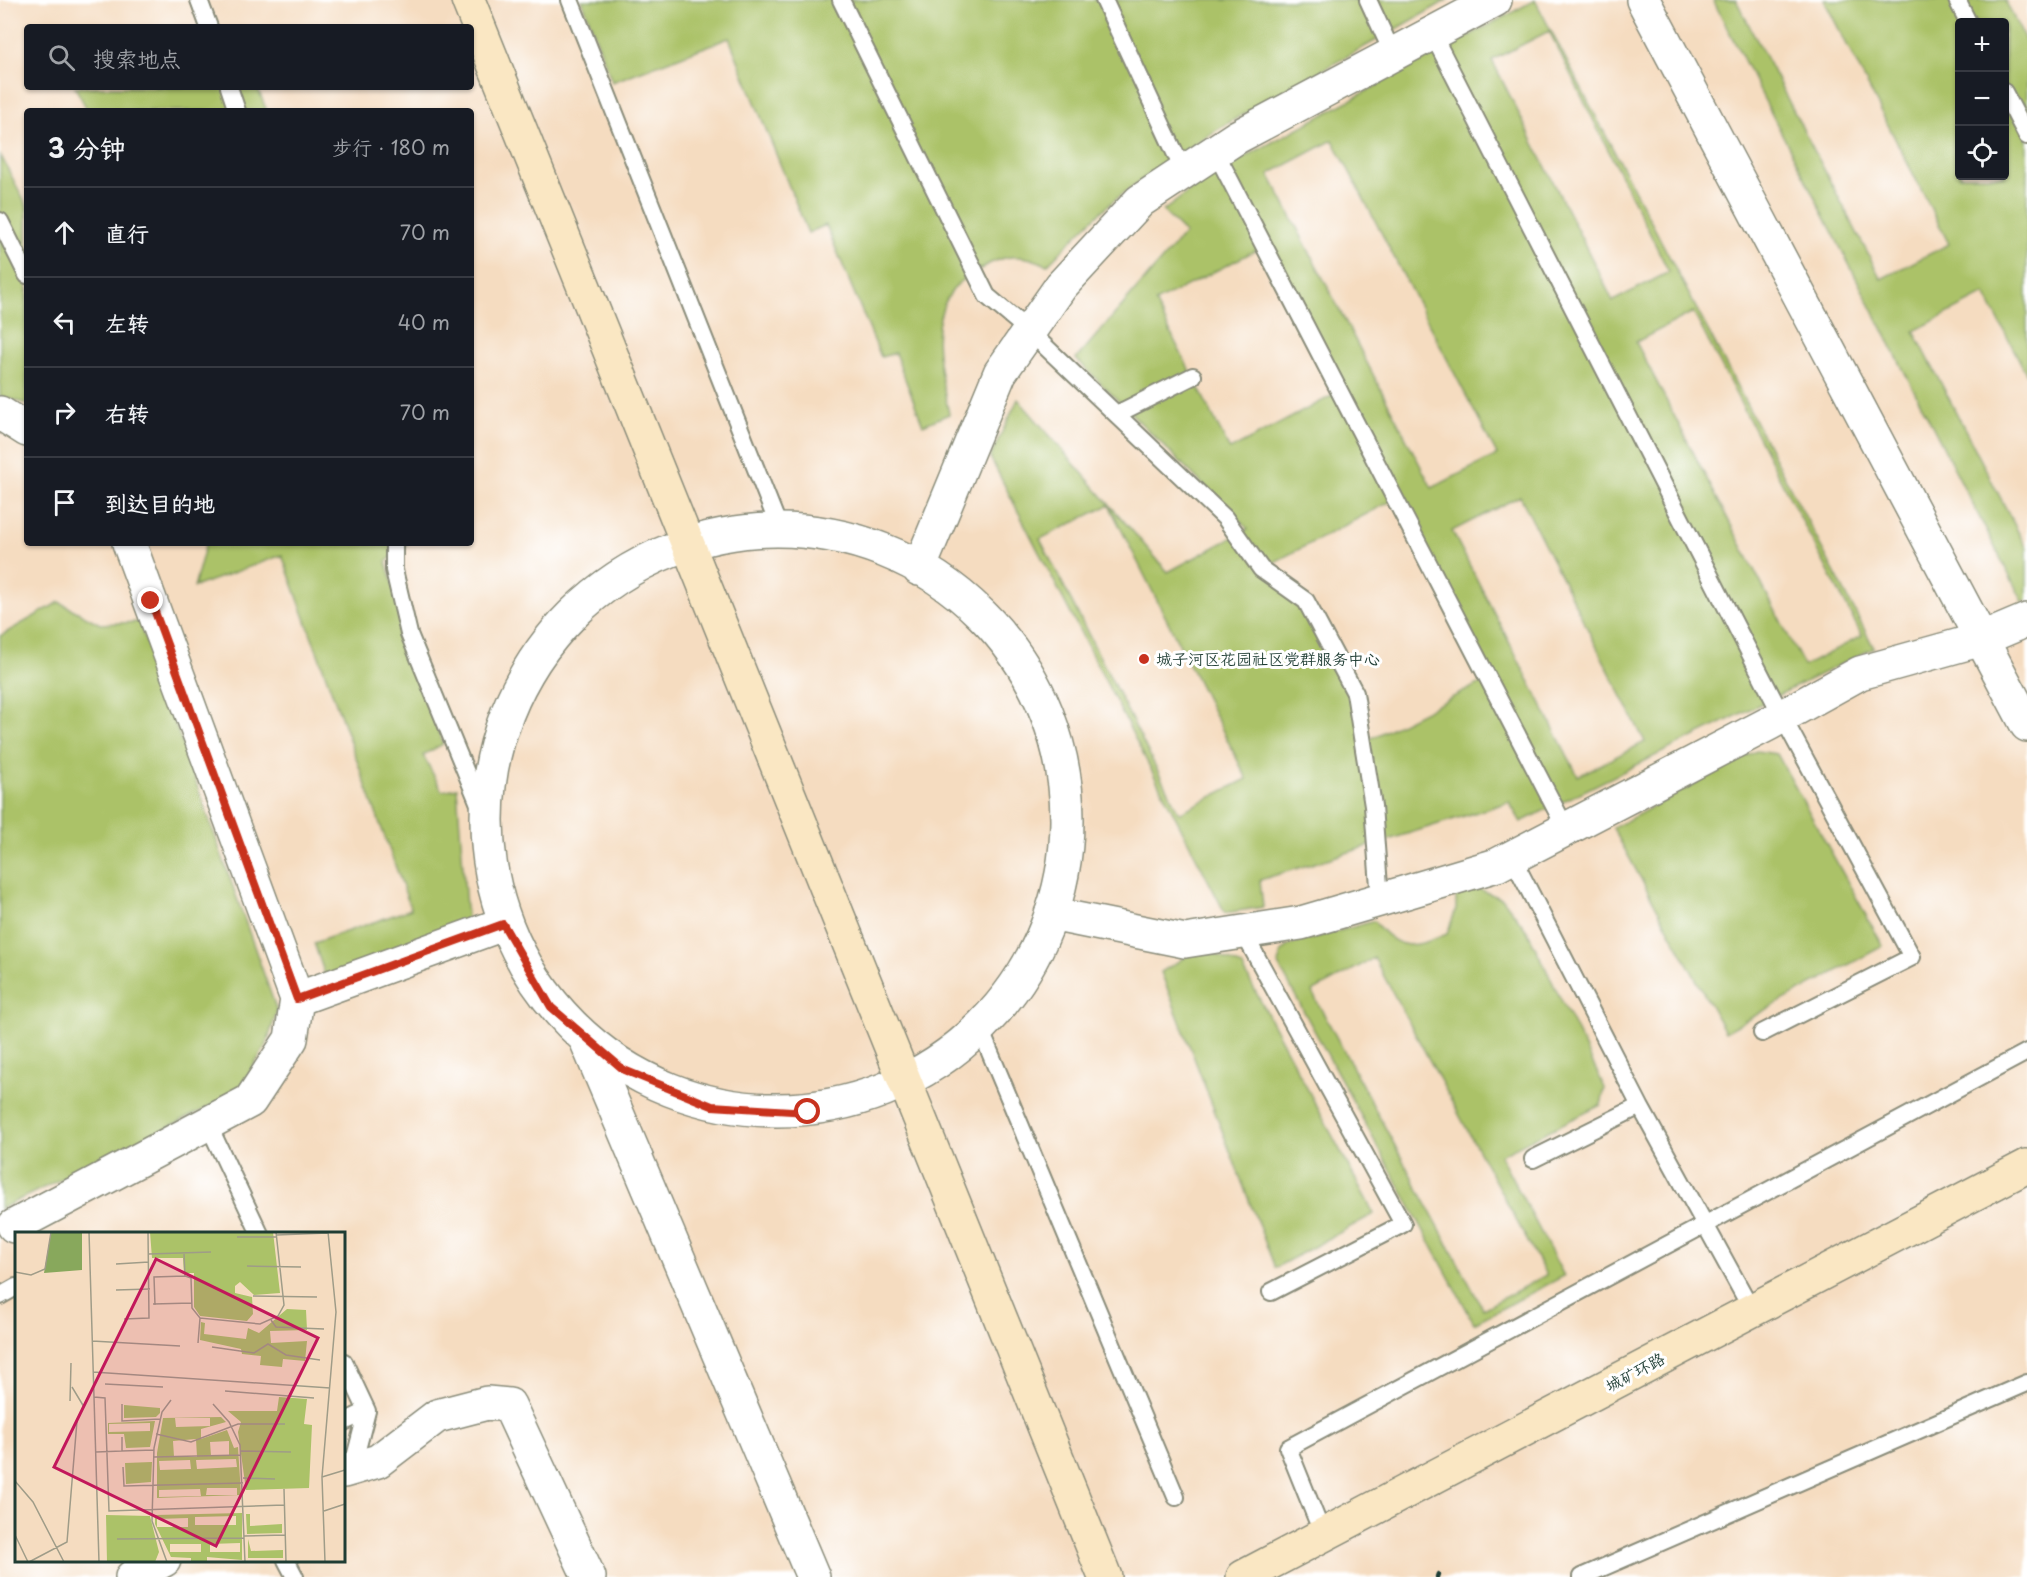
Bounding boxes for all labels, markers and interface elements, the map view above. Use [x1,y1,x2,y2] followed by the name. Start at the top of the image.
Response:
[1955,18,2009,180] map controls
[1955,18,2009,72] button: +
[24,24,474,90] search box
[45,41,78,74] icon: search
[93,41,181,74] text: 搜索地点
[1955,72,2009,126] button: −
[1955,126,2009,180] button: locate
[48,128,125,167] text: 3 分钟
[332,132,450,162] text: 步行 · 180 m
[48,216,81,249] icon: ahead
[105,216,149,249] text: 直行
[400,217,450,247] text: 70 m
[48,306,81,339] icon: left
[105,306,149,339] text: 左转
[398,307,450,337] text: 40 m
[48,396,81,429] icon: right
[105,396,149,429] text: 右转
[400,397,450,427] text: 70 m
[48,486,81,519] icon: arrive
[105,486,215,519] text: 到达目的地
[137,587,163,613] route end
[1156,646,1380,670] place label: 城子河区花园社区党群服务中心
[1137,652,1151,666] marker: 城子河区花园社区党群服务中心
[794,1098,820,1124] route start
[15,1232,345,1562] inset map
[1601,1345,1668,1397] street label: 城矿环路

